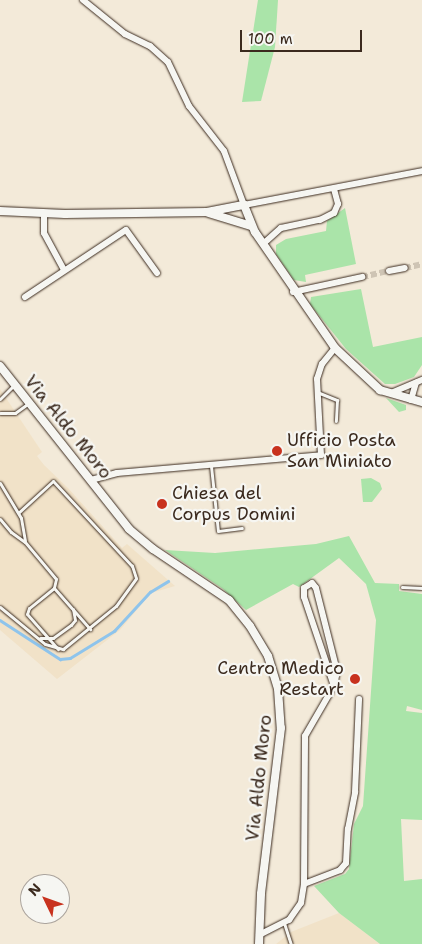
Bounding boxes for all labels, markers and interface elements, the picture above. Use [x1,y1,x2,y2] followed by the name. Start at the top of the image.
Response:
[242,20,364,52] scale bar
[248,29,293,49] text: 100 m
[20,371,116,483] street label: Via Aldo Moro
[287,430,396,472] place label: Ufficio Posta San Miniato
[271,445,283,457] marker: Ufficio Posta San Miniato
[172,483,296,526] place label: Chiesa del Corpus Domini
[156,498,168,510] marker: Chiesa del Corpus Domini
[217,658,344,701] place label: Centro Medico Restart
[348,672,362,686] marker: Centro Medico Restart
[242,714,276,842] street label: Via Aldo Moro
[20,874,70,924] north arrow
[24,879,45,900] text: N

